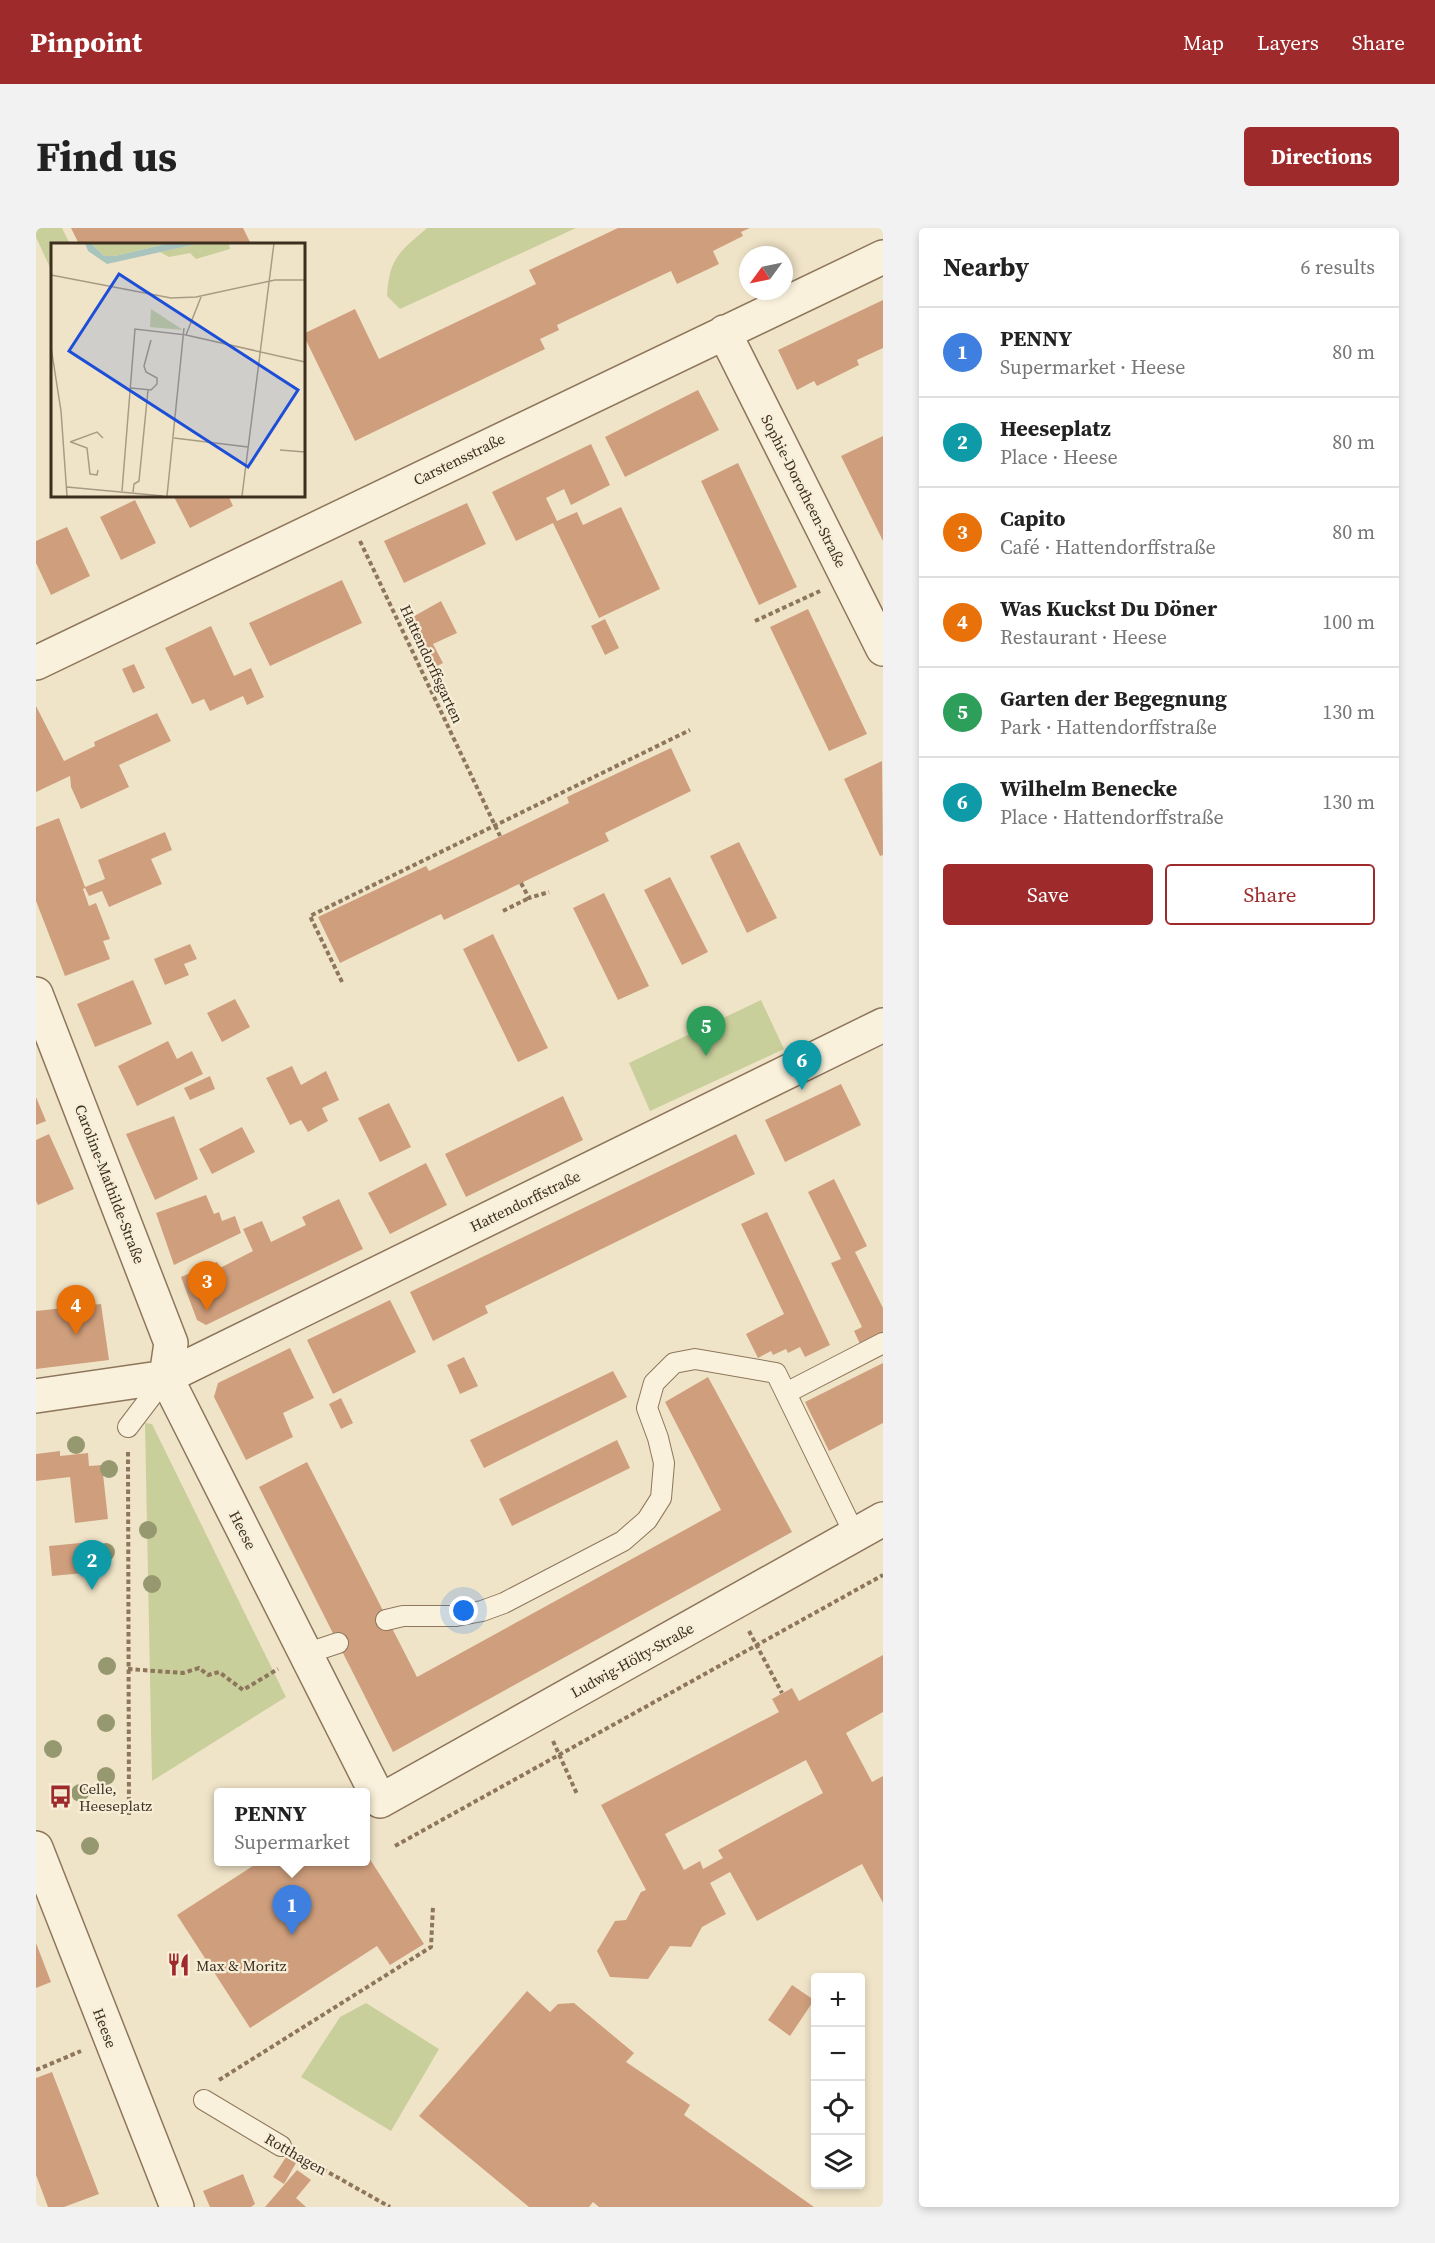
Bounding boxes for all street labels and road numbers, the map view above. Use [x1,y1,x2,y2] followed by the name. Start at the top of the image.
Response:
[756,411,852,571] street label: Sophie-Dorotheen-Straße
[410,428,509,490] street label: Carstensstraße
[395,601,469,727] street label: Hattendorffsgarten
[70,1101,150,1267] street label: Caroline-Mathilde-Straße
[466,1165,584,1237] street label: Hattendorffstraße
[224,1507,262,1553] street label: Heese
[567,1617,698,1703] street label: Ludwig-Hölty-Straße
[88,2005,122,2051] street label: Heese
[261,2128,331,2180] street label: Rotthagen

